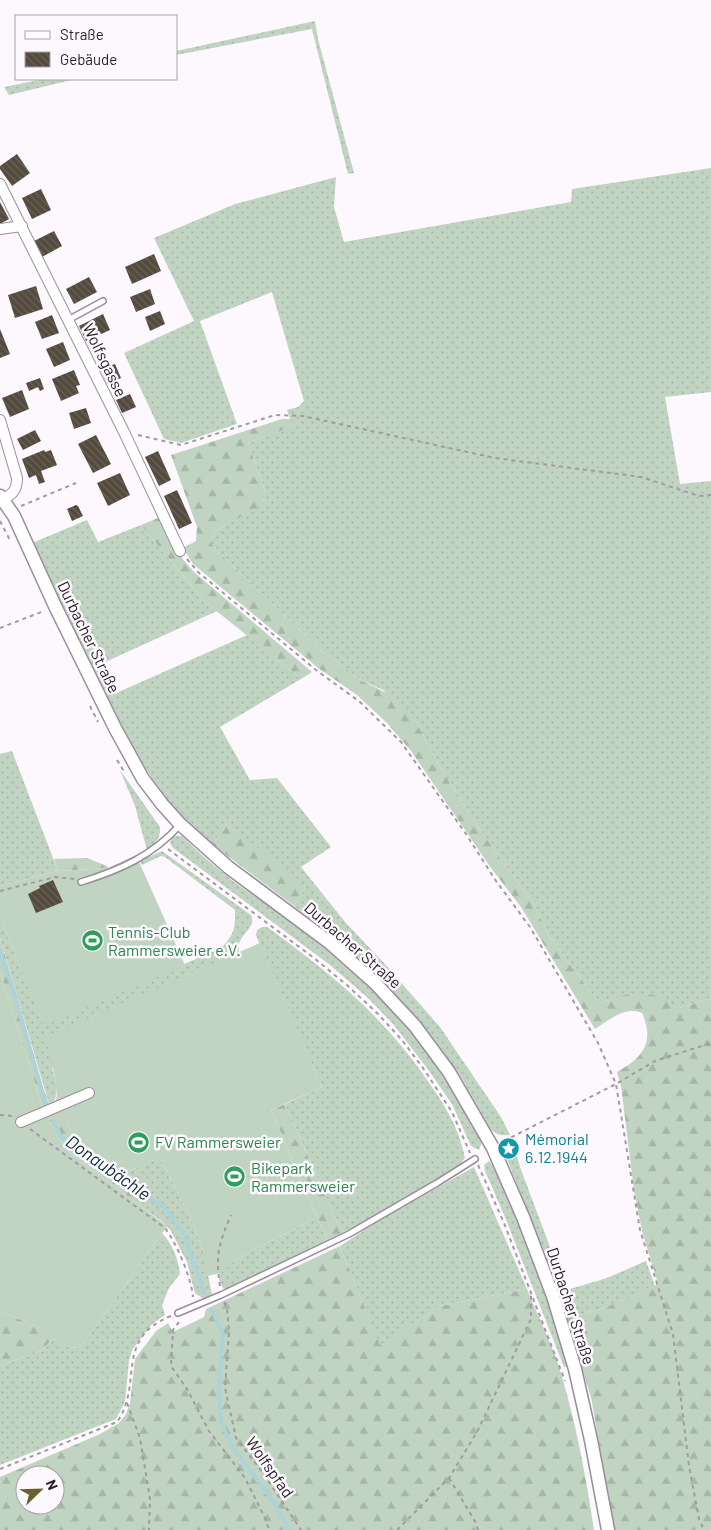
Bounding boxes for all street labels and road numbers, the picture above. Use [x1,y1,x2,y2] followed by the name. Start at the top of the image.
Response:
[80,320,131,400] street label: Wolfsgasse
[54,578,125,696] street label: Durbacher Straße
[301,897,406,992] street label: Durbacher Straße
[544,1245,599,1367] street label: Durbacher Straße
[243,1433,298,1501] street label: Wolfspfad

